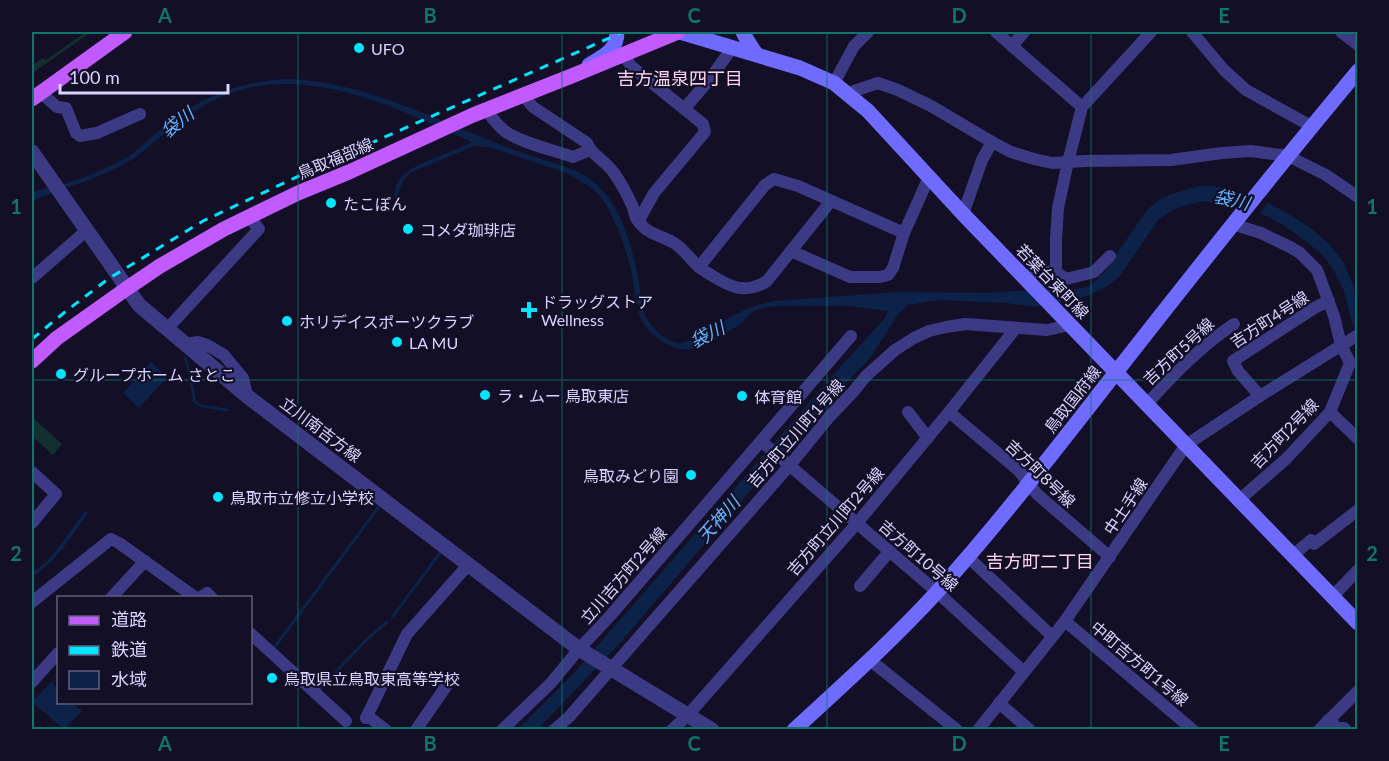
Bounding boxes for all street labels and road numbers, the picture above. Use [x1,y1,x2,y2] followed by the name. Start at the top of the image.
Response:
[294,134,376,182] street label: 鳥取福部線
[1013,240,1093,322] street label: 若葉台東町線
[1226,287,1312,351] street label: 吉方町4号線
[1139,314,1217,388] street label: 吉方町5号線
[1040,362,1104,436] street label: 鳥取国府線
[743,375,847,491] street label: 吉方町立川町1号線
[277,393,365,465] street label: 立川南吉方線
[1246,394,1322,472] street label: 吉方町2号線
[1002,435,1080,511] street label: 吉方町8号線
[783,463,887,579] street label: 吉方町立川町2号線
[1099,474,1151,538] street label: 中土手線
[876,515,962,595] street label: 吉方町10号線
[576,523,670,627] street label: 立川吉方町2号線
[1087,617,1193,709] street label: 中町吉方町1号線

